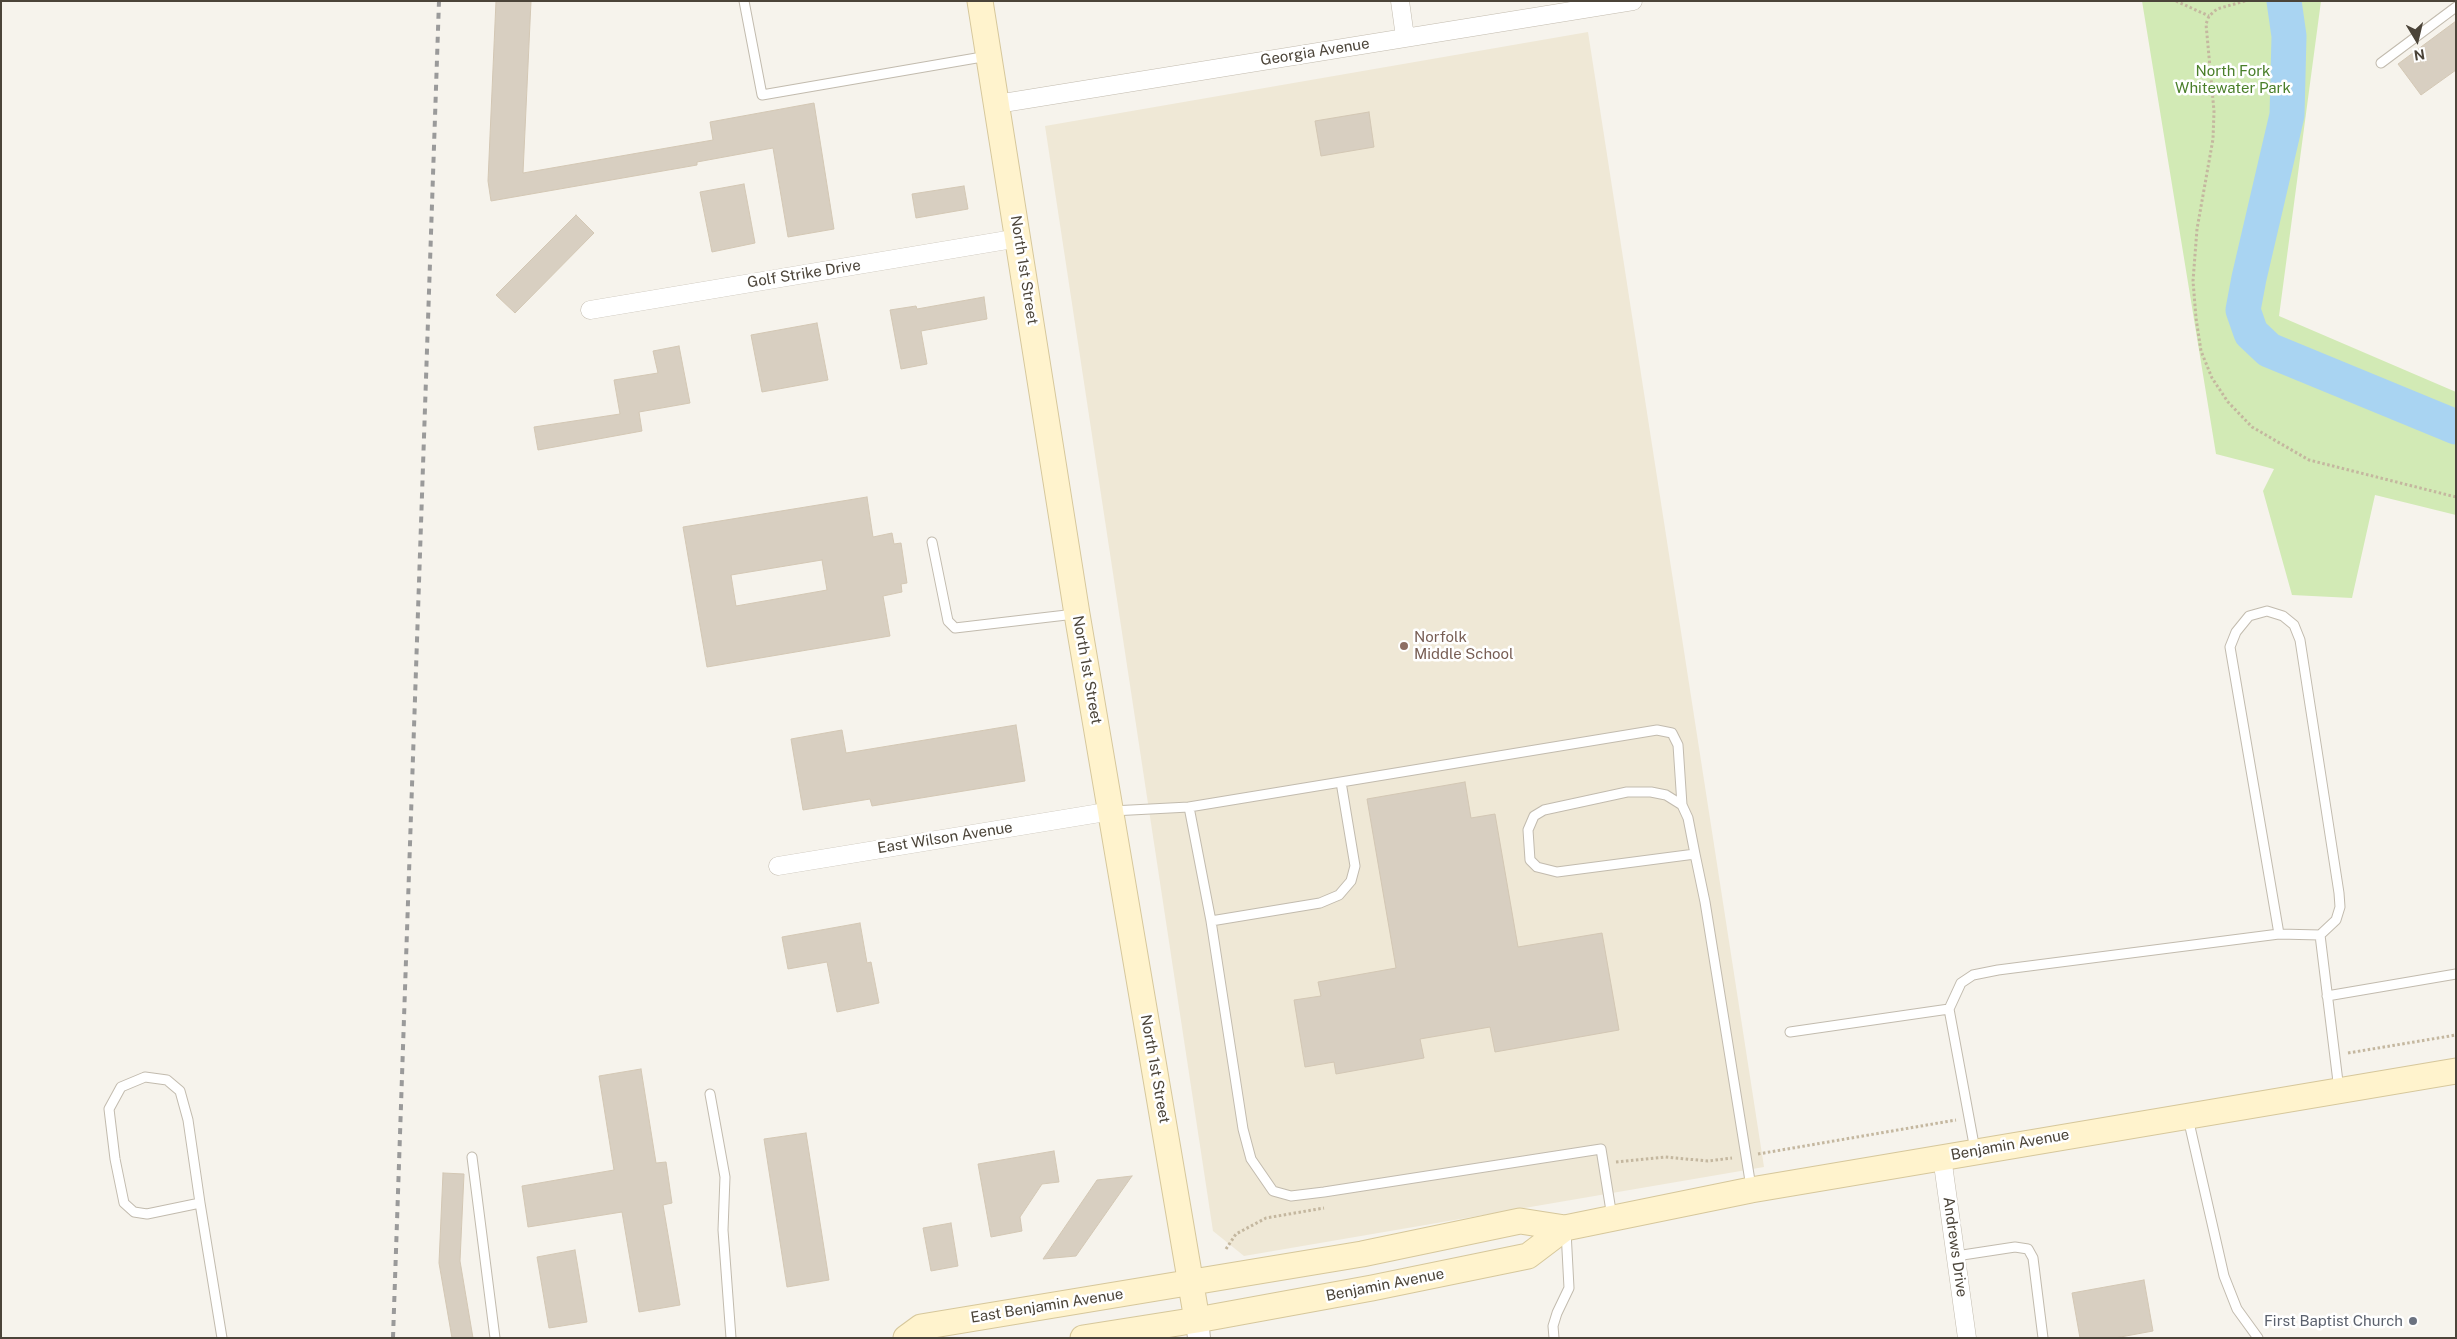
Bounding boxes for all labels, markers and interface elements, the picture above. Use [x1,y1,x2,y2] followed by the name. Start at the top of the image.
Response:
[2392,15,2442,65] north arrow
[1259,34,1371,70] street label: Georgia Avenue
[2413,46,2426,64] text: N
[2175,62,2291,97] park label: North Fork Whitewater Park
[1006,214,1042,326] street label: North 1st Street
[746,256,862,292] street label: Golf Strike Drive
[1069,614,1105,726] street label: North 1st Street
[1414,628,1514,663] place label: Norfolk Middle School
[1398,640,1410,652] marker: Norfolk Middle School
[876,818,1014,858] street label: East Wilson Avenue
[1137,1013,1173,1125] street label: North 1st Street
[1949,1126,2071,1164] street label: Benjamin Avenue
[1939,1196,1971,1298] street label: Andrews Drive
[1324,1265,1446,1305] street label: Benjamin Avenue
[969,1285,1125,1327] street label: East Benjamin Avenue
[2264,1312,2403,1330] place label: First Baptist Church
[2407,1315,2419,1327] marker: First Baptist Church

